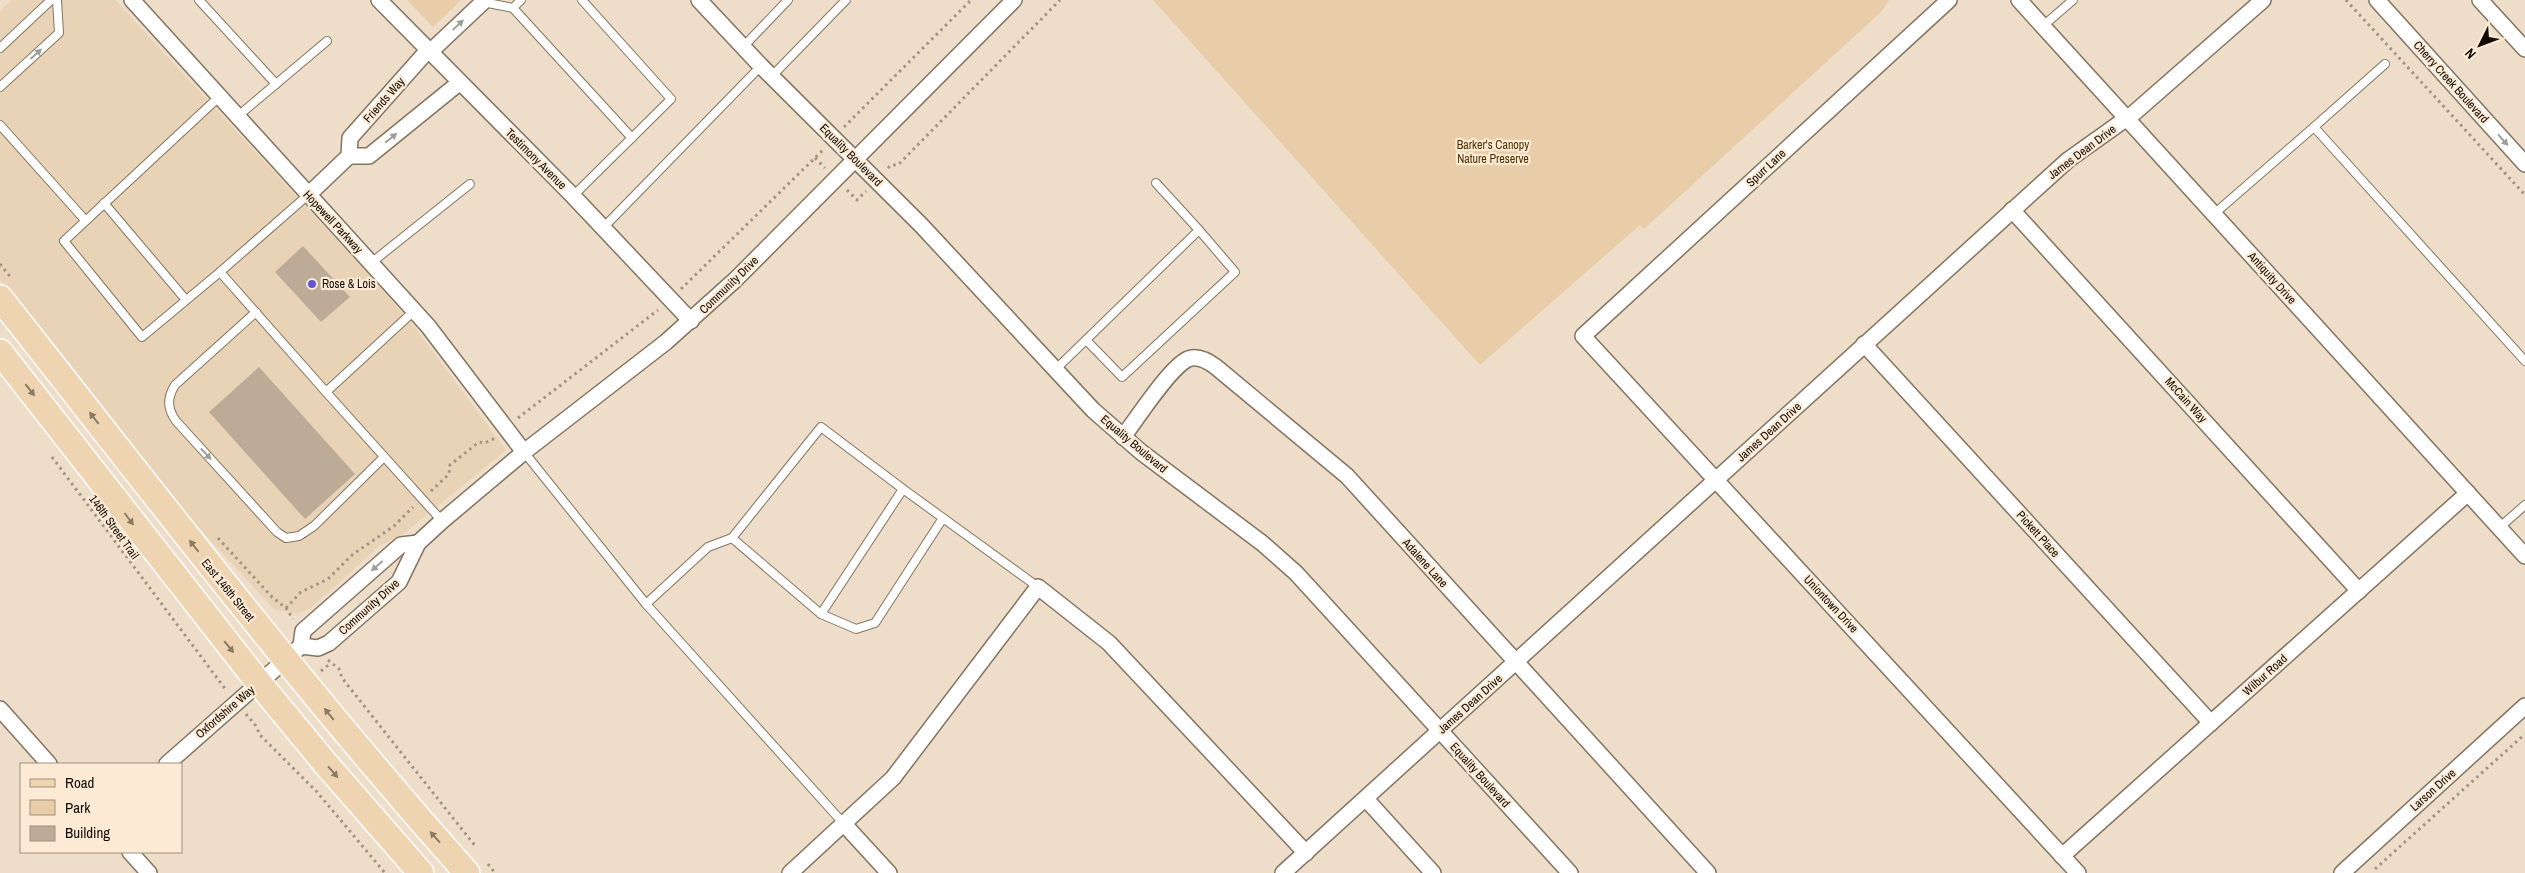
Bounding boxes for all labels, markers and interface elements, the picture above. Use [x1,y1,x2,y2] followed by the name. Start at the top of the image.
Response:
[451,19,463,31] one-way arrow
[2455,20,2505,70] north arrow
[2410,37,2492,127] street label: Cherry Creek Boulevard
[2461,45,2480,63] text: N
[30,48,42,60] one-way arrow
[360,74,408,126] street label: Friends Way
[816,120,886,190] street label: Equality Boulevard
[2045,121,2119,183] street label: James Dean Drive
[502,125,570,193] street label: Testimony Avenue
[385,133,398,144] one-way arrow
[2498,133,2509,146] one-way arrow
[1457,137,1529,167] park label: Barker's Canopy Nature Preserve
[1743,146,1789,190] street label: Spurr Lane
[300,187,366,257] street label: Hopewell Parkway
[2244,248,2300,308] street label: Antiquity Drive
[696,253,762,317] street label: Community Drive
[322,276,376,292] place label: Rose & Lois
[306,278,318,290] marker: Rose & Lois
[2161,374,2211,426] street label: McCain Way
[24,383,35,396] one-way arrow
[1733,399,1805,465] street label: James Dean Drive
[89,411,100,424] one-way arrow
[1097,411,1171,477] street label: Equality Boulevard
[200,448,212,460] one-way arrow
[85,492,143,562] street label: 146th Street Trail
[2013,507,2063,561] street label: Pickett Place
[124,512,134,526] one-way arrow
[1398,534,1451,591] street label: Adalene Lane
[188,540,199,553] one-way arrow
[198,555,258,625] street label: East 146th Street
[372,560,384,572] one-way arrow
[1800,572,1862,636] street label: Uniontown Drive
[335,575,403,639] street label: Community Drive
[224,640,235,653] one-way arrow
[2239,651,2291,699] street label: Wilbur Road
[1434,671,1506,737] street label: James Dean Drive
[192,682,258,742] street label: Oxfordshire Way
[323,707,334,720] one-way arrow
[1446,739,1514,811] street label: Equality Boulevard
[20,763,182,853] legend
[2407,765,2459,815] street label: Larson Drive
[327,766,338,779] one-way arrow
[65,772,94,793] text: Road
[65,797,91,818] text: Park
[65,822,110,843] text: Building
[429,831,441,843] one-way arrow

